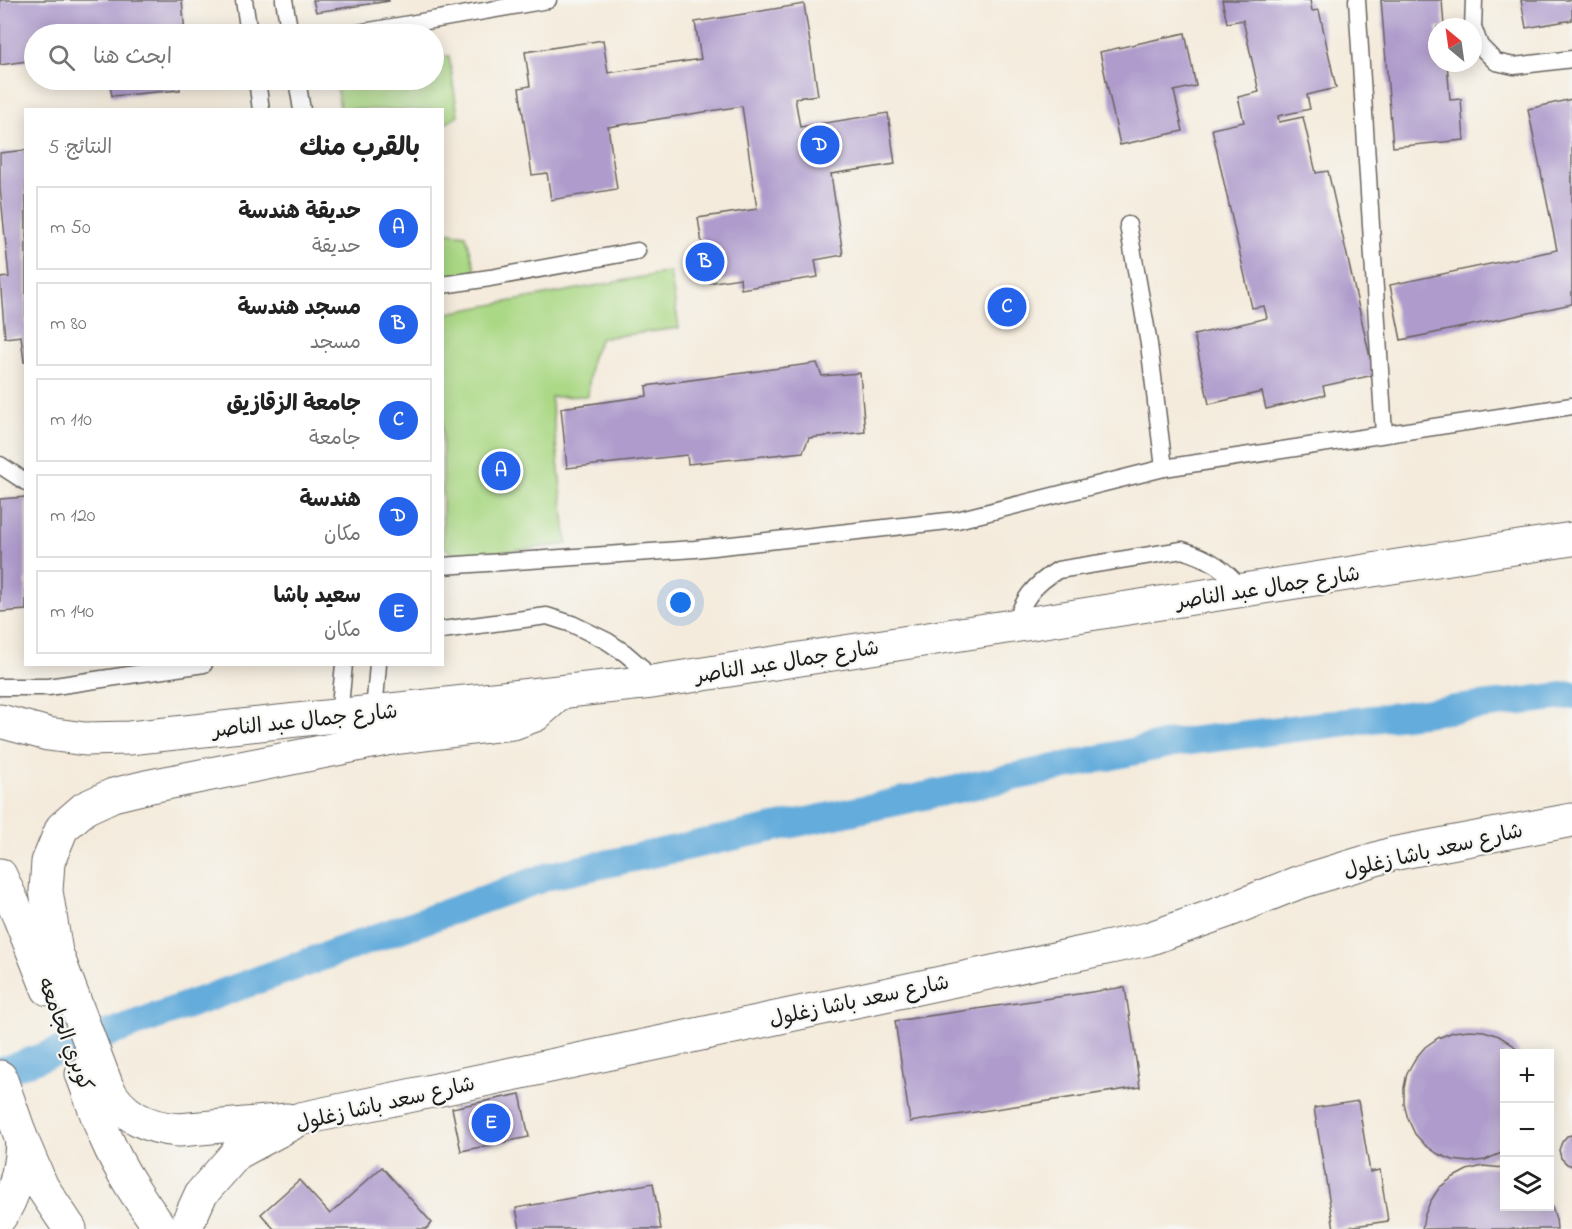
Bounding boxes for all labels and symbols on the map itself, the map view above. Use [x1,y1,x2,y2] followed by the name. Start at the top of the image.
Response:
[1428,18,1482,72] north arrow
[800,122,840,168] pin: D
[686,240,724,284] pin: B
[988,284,1026,330] pin: C
[482,448,520,494] pin: A
[1172,560,1362,619] street label: شارع جمال عبد الناصر
[666,588,695,617] your location
[691,634,881,693] street label: شارع جمال عبد الناصر
[209,697,399,747] street label: شارع جمال عبد الناصر
[1341,817,1526,887] street label: شارع سعد باشا زغلول
[767,968,952,1036] street label: شارع سعد باشا زغلول
[29,973,100,1096] street label: كوبري الجامعه
[293,1070,478,1140] street label: شارع سعد باشا زغلول
[472,1100,510,1146] pin: E

